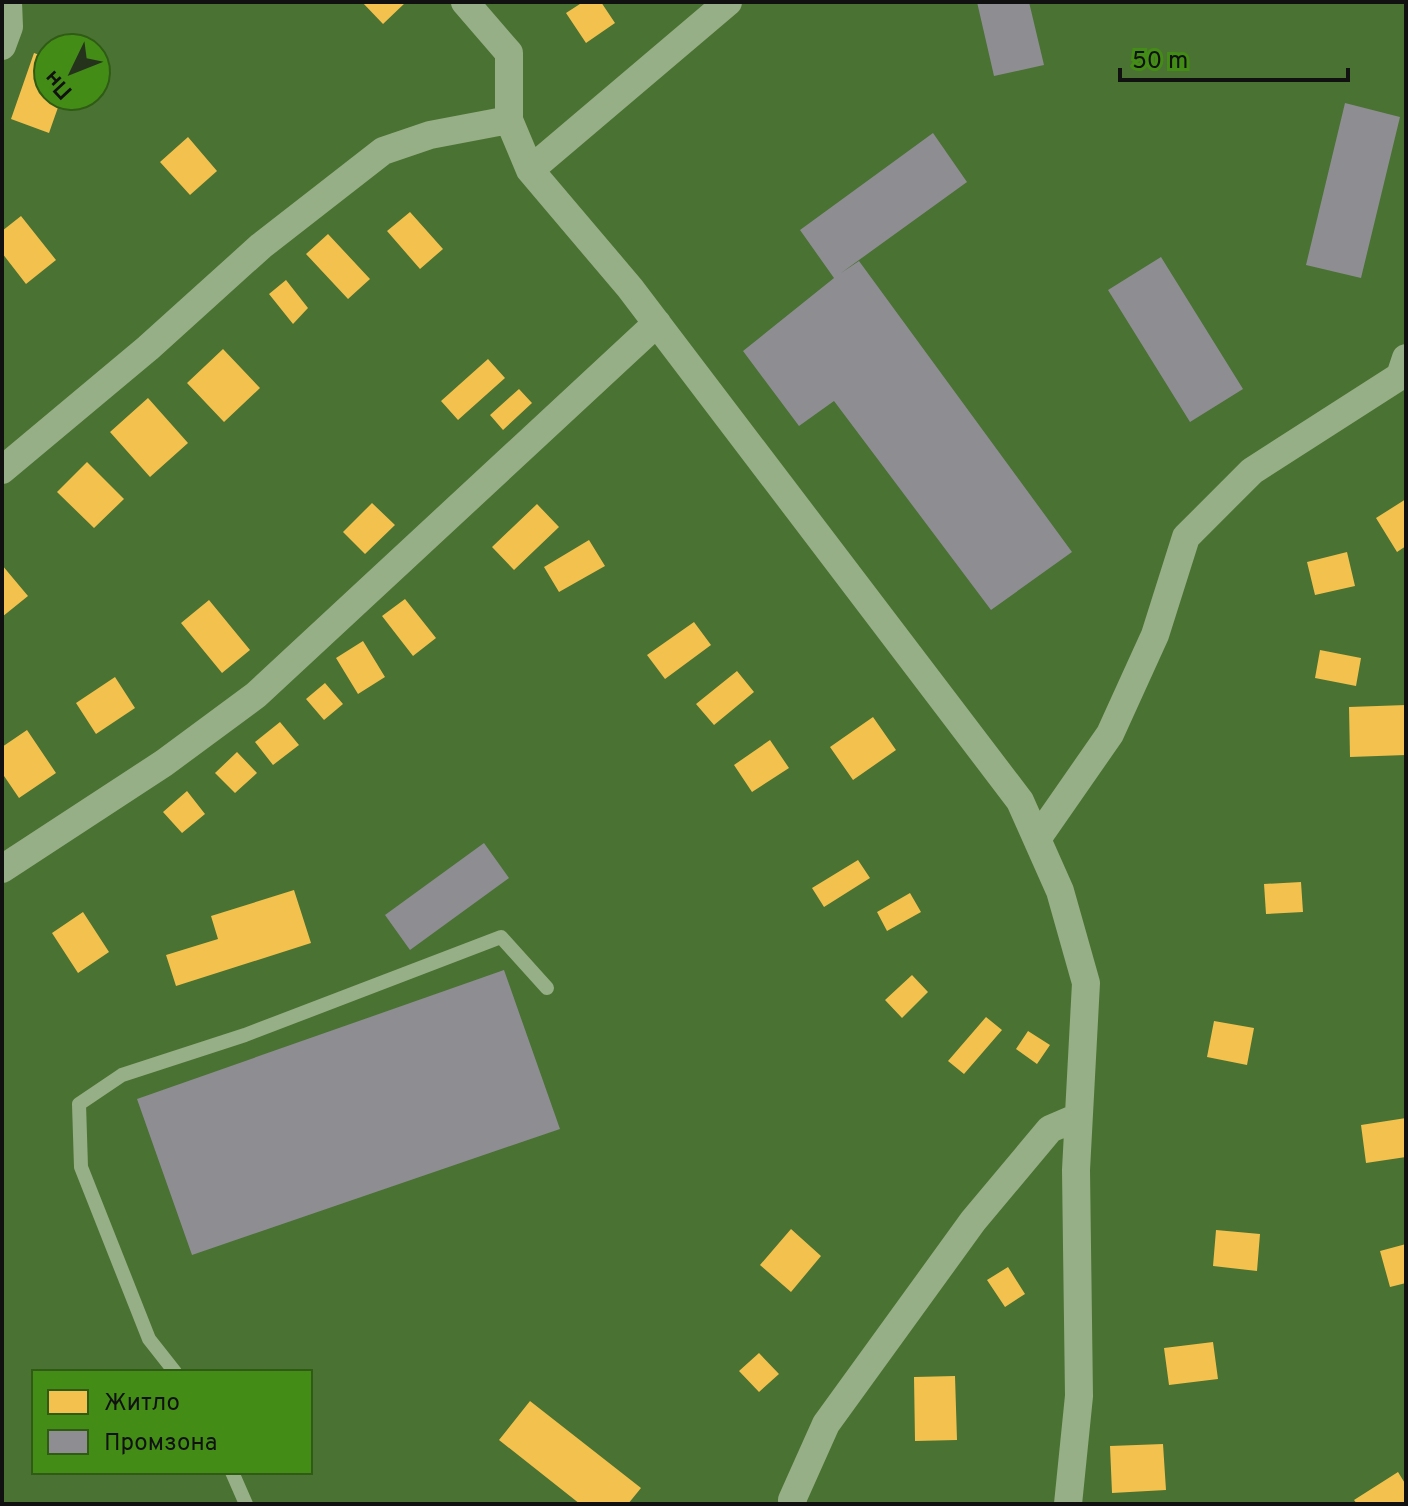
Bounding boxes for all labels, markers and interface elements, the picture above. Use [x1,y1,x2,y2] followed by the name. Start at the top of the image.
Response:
[32,32,112,112] north arrow
[1120,32,1348,82] scale bar
[1132,47,1188,77] text: 50 m
[39,64,79,104] text: Пн
[32,1370,312,1474] legend
[104,1389,180,1419] text: Житло
[104,1429,217,1459] text: Промзона

